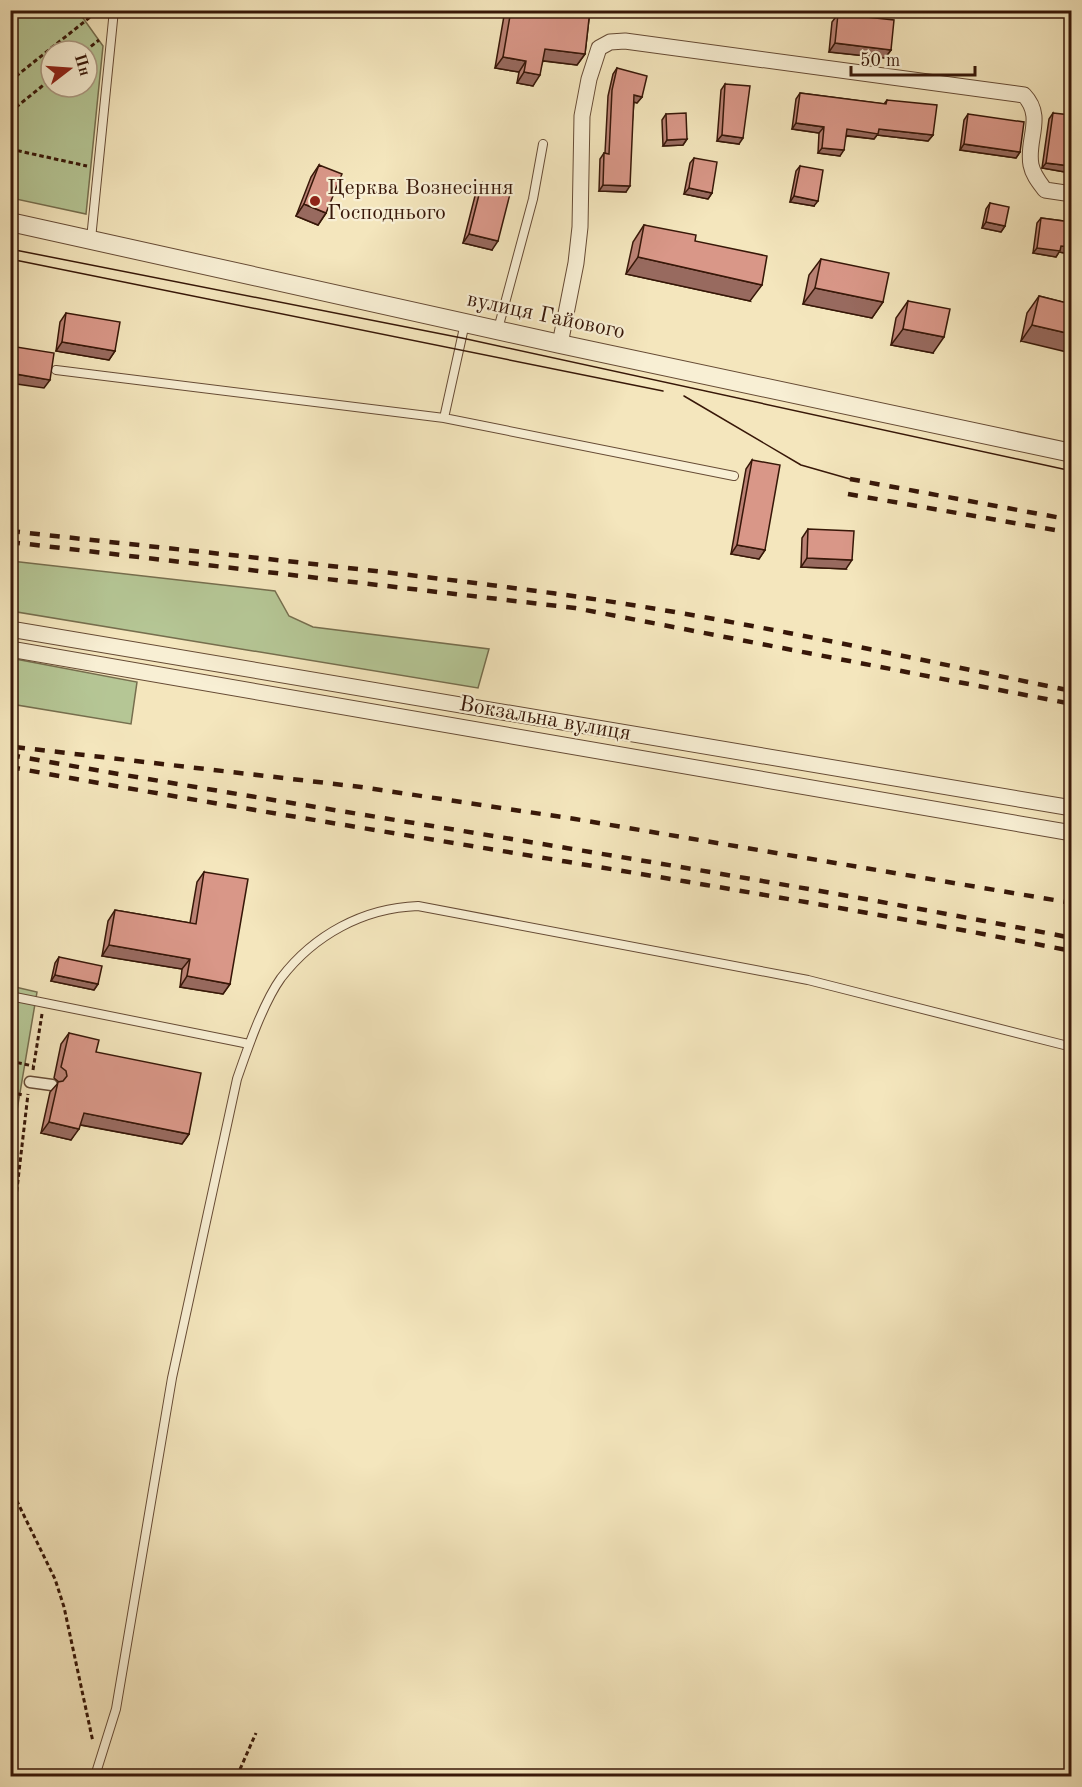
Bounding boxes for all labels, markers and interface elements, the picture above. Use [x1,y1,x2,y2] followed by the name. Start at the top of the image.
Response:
[39,39,99,99] north arrow
[851,39,976,77] scale bar
[71,52,92,78] text: Пн
[860,52,900,70] text: 50 m
[327,177,514,224] place label: Церква Вознесіння Господнього
[308,194,322,208] marker: Церква Вознесіння Господнього
[465,288,627,344] street label: вулиця Гайового
[457,693,633,745] street label: Вокзальна вулиця

